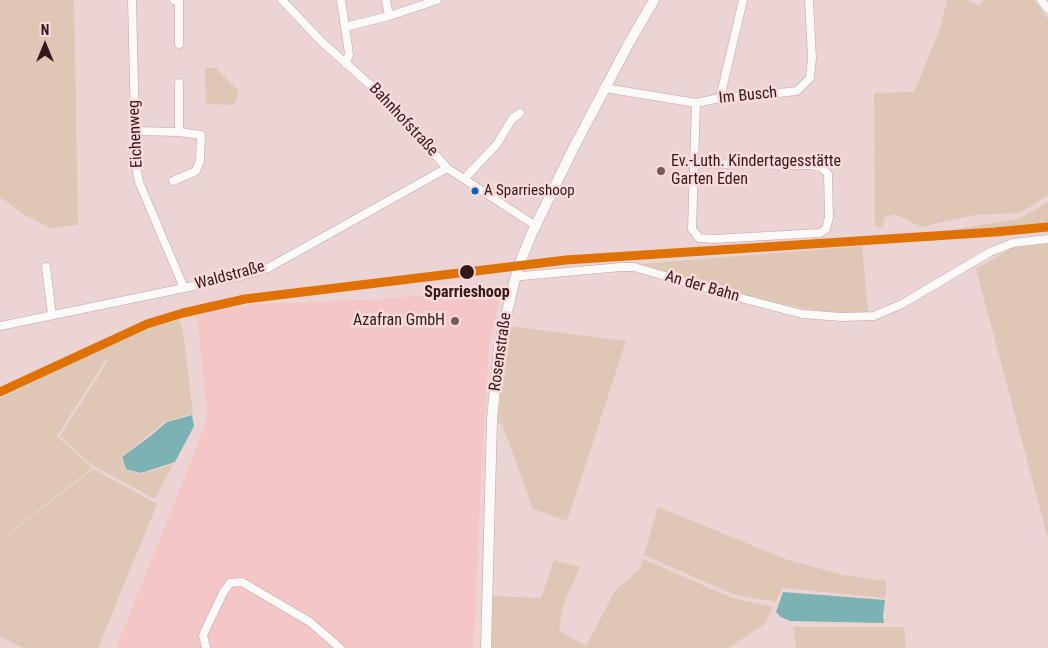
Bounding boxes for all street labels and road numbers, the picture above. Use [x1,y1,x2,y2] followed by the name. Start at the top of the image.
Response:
[364,80,442,160] street label: Bahnhofstraße
[718,83,778,109] street label: Im Busch
[125,100,147,168] street label: Eichenweg
[193,257,267,295] street label: Waldstraße
[663,267,741,307] street label: An der Bahn
[486,311,516,393] street label: Rosenstraße

